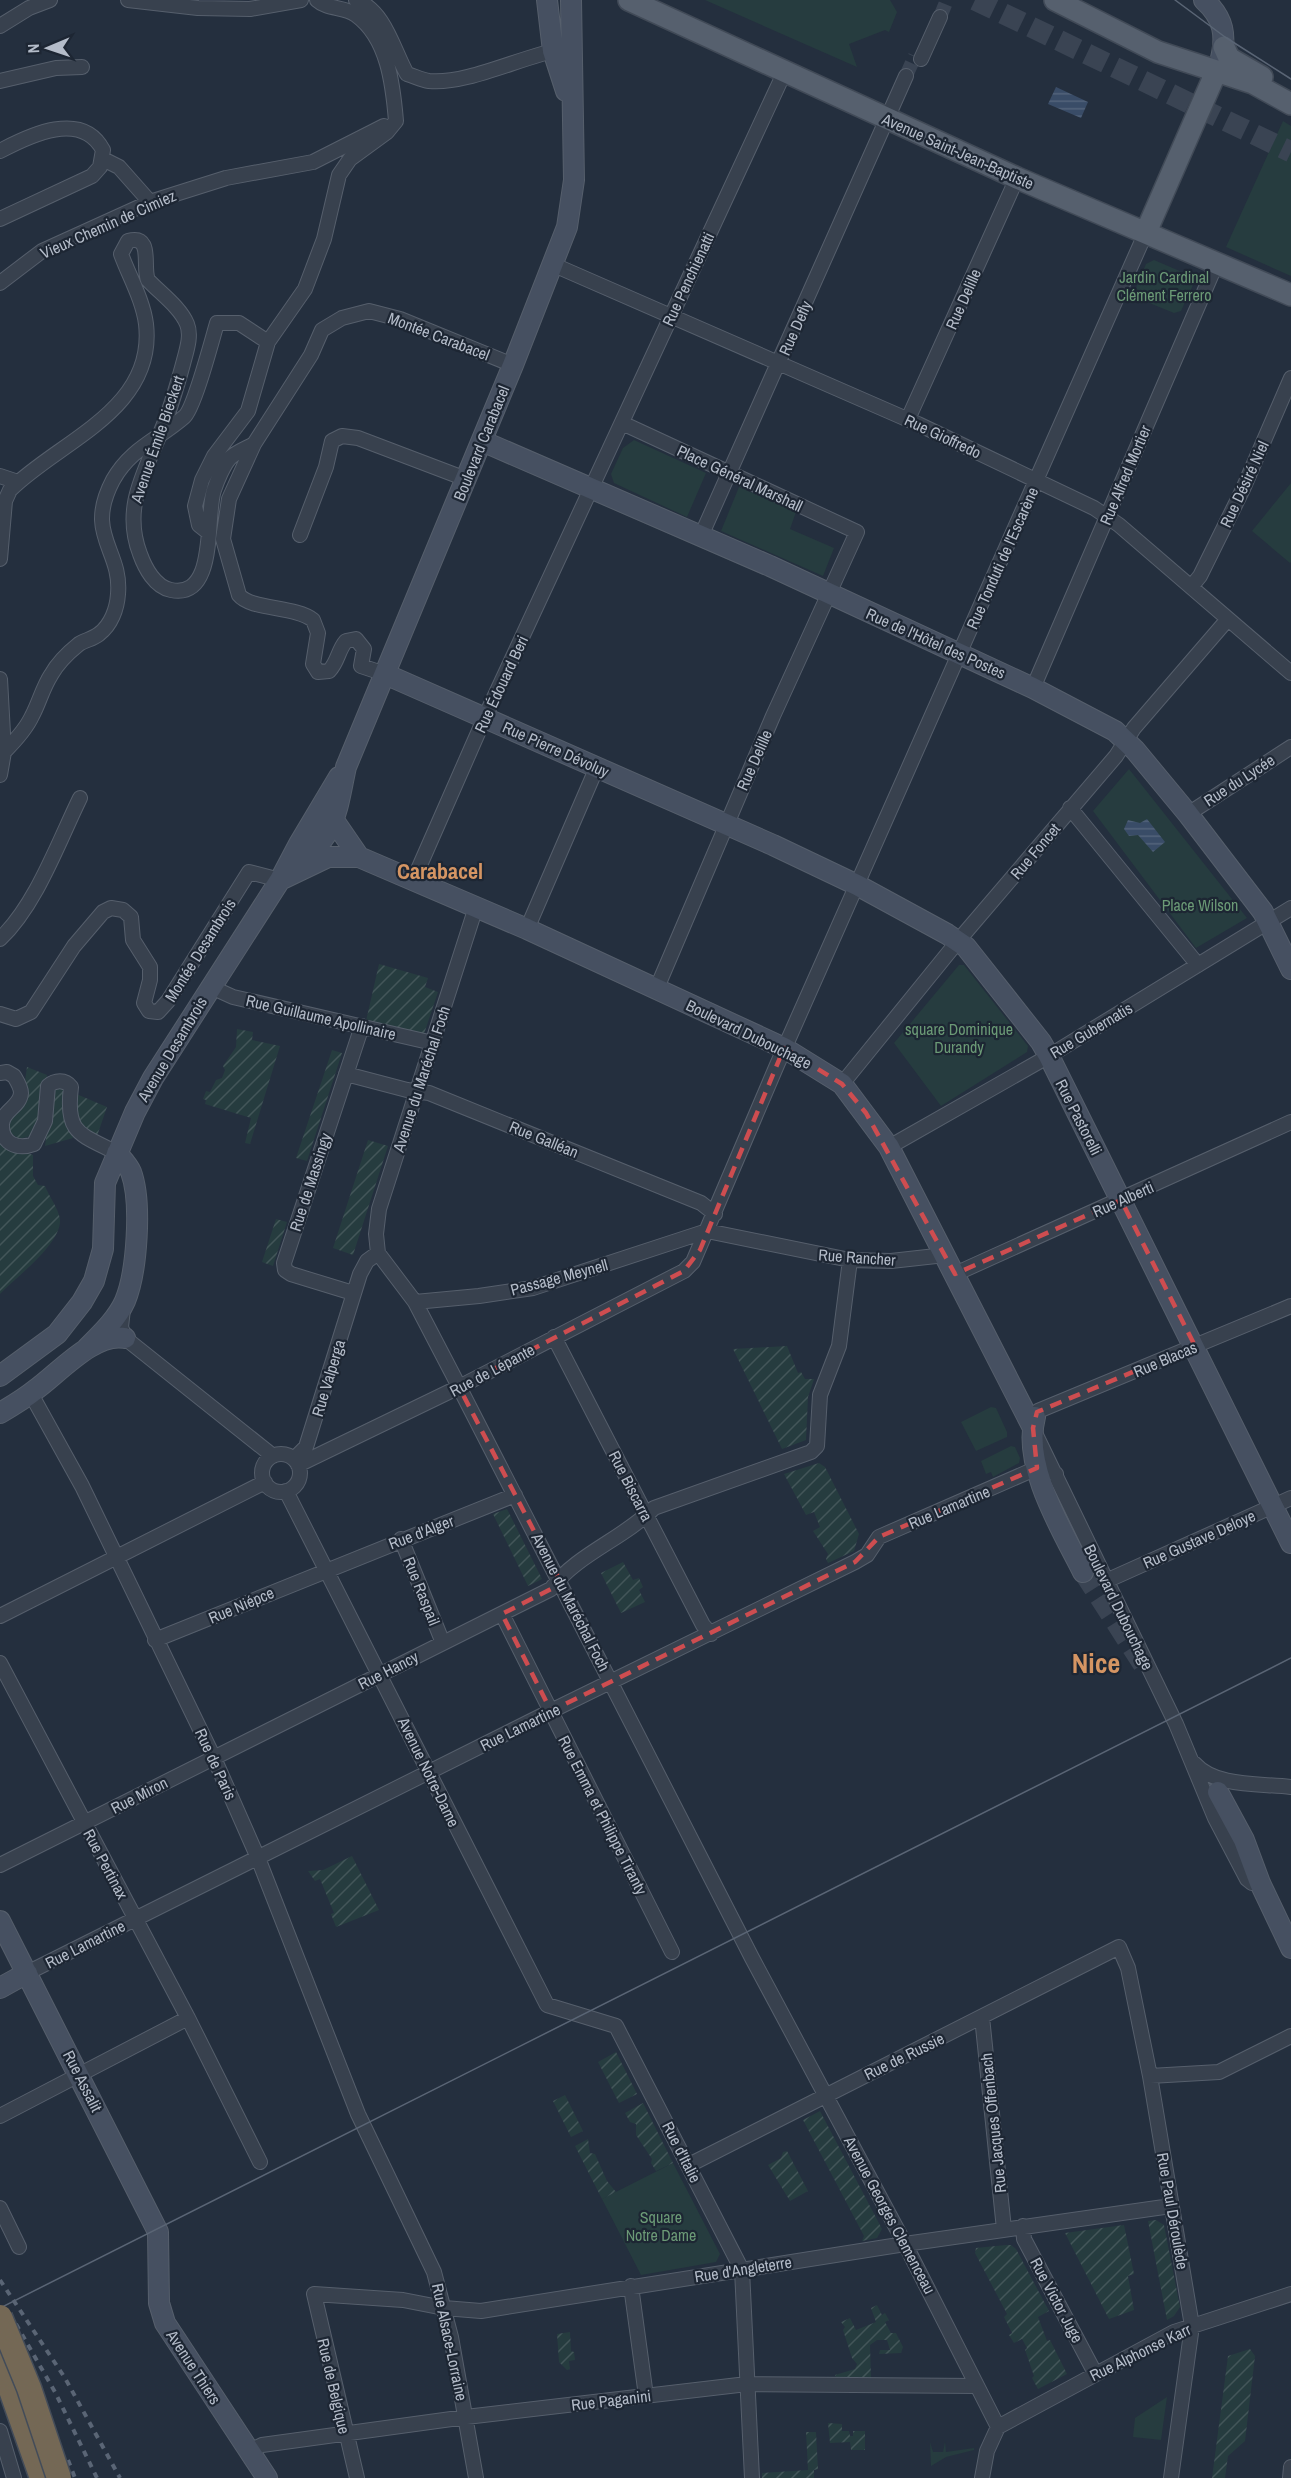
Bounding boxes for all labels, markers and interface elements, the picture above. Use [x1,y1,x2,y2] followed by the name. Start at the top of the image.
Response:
[18,18,78,78] north arrow
[22,43,44,54] text: N
[878,107,1037,194] street label: Avenue Saint-Jean-Baptiste
[37,184,180,264] street label: Vieux Chemin de Cimiez
[657,228,719,330] street label: Rue Penchienatti
[940,265,986,333] street label: Rue Delille
[1117,266,1211,306] park label: Jardin Cardinal Clément Ferrero
[773,297,817,359] street label: Rue Defly
[385,307,493,366] street label: Montée Carabacel
[125,372,189,507] street label: Avenue Émile Bieckert
[448,382,514,504] street label: Boulevard Carabacel
[901,409,985,463] street label: Rue Gioffredo
[1094,421,1156,528] street label: Rue Alfred Mortier
[1214,437,1274,531] street label: Rue Désiré Niel
[674,439,807,517] street label: Place Général Marshall
[961,484,1043,632] street label: Rue Tonduti de l'Escarène
[863,602,1009,684] street label: Rue de l'Hôtel des Postes
[469,632,533,736] street label: Rue Édouard Beri
[499,716,613,783] street label: Rue Pierre Dévoluy
[731,726,777,794] street label: Rue Delille
[1199,749,1279,811] street label: Rue du Lycée
[1005,818,1065,884] street label: Rue Foncet
[397,856,483,886] district label: Carabacel
[159,894,241,1006] street label: Montée Desambrois
[1162,894,1238,916] park label: Place Wilson
[244,989,398,1045] street label: Rue Guillaume Apollinaire
[132,992,212,1106] street label: Avenue Desambrois
[683,994,815,1074] street label: Boulevard Dubouchage
[1046,997,1136,1063] street label: Rue Gubernatis
[387,1003,455,1156] street label: Avenue du Maréchal Foch
[905,1018,1013,1058] park label: square Dominique Durandy
[1050,1075,1108,1159] street label: Rue Pastorelli
[506,1115,582,1163] street label: Rue Galléan
[284,1130,336,1234] street label: Rue de Massingy
[1089,1176,1157,1222] street label: Rue Alberti
[818,1243,897,1271] street label: Rue Rancher
[508,1253,610,1301] street label: Passage Meynell
[306,1336,350,1419] street label: Rue Valperga
[1130,1336,1200,1382] street label: Rue Blacas
[446,1338,538,1402] street label: Rue de Lépante
[604,1447,658,1526] street label: Rue Biscarra
[905,1480,993,1534] street label: Rue Lamartine
[1139,1504,1259,1574] street label: Rue Gustave Deloye
[385,1509,457,1554] street label: Rue d'Alger
[526,1528,615,1675] street label: Avenue du Maréchal Foch
[1079,1541,1159,1673] street label: Boulevard Dubouchage
[398,1553,446,1629] street label: Rue Raspail
[205,1581,277,1629] street label: Rue Niépce
[1072,1644,1120,1682] district label: Nice
[354,1645,422,1695] street label: Rue Hancy
[476,1698,564,1756] street label: Rue Lamartine
[393,1713,465,1830] street label: Avenue Notre-Dame
[190,1725,242,1803] street label: Rue de Paris
[553,1732,653,1899] street label: Rue Emma et Philippe Tiranty
[107,1771,171,1819] street label: Rue Miron
[78,1825,134,1903] street label: Rue Pertinax
[41,1914,129,1974] street label: Rue Lamartine
[860,2027,948,2085] street label: Rue de Russie
[58,2046,108,2116] street label: Rue Assalit
[975,2052,1011,2194] street label: Rue Jacques Offenbach
[657,2118,707,2186] street label: Rue d'Italie
[839,2131,941,2298] street label: Avenue Georges Clemenceau
[1152,2151,1194,2271] street label: Rue Paul Déroulède
[626,2206,696,2246] park label: Square Notre Dame
[693,2250,793,2288] street label: Rue d'Angleterre
[1025,2253,1089,2347] street label: Rue Victor Juge
[427,2281,473,2403] street label: Rue Alsace-Lorraine
[1086,2318,1195,2386] street label: Rue Alphonse Karr
[161,2325,226,2409] street label: Avenue Thiers
[312,2336,356,2436] street label: Rue de Belgique
[570,2384,652,2416] street label: Rue Paganini

